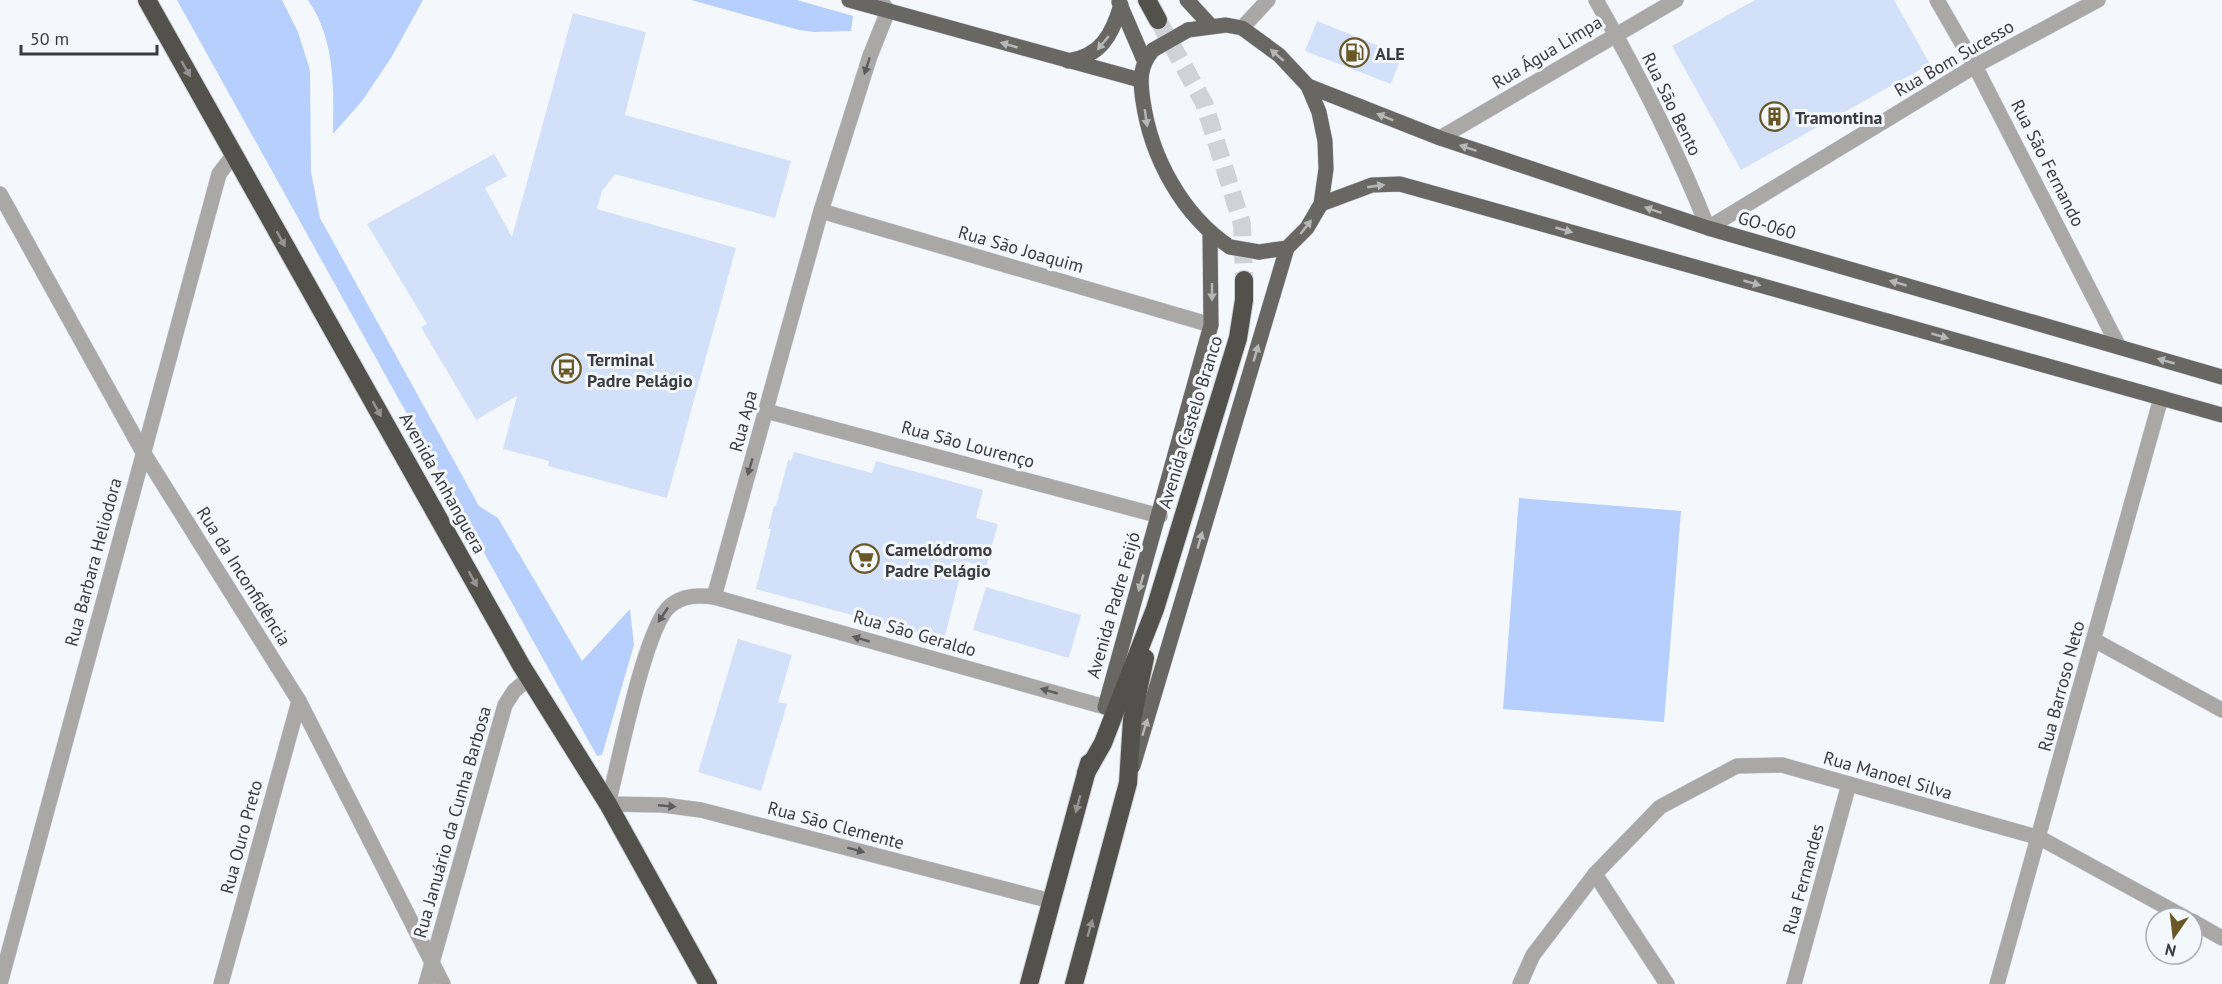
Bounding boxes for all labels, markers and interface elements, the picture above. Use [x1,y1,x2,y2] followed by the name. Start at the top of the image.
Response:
[1488,10,1606,94] street label: Rua Água Limpa
[1890,14,2018,102] street label: Rua Bom Sucesso
[21,18,158,56] scale bar
[30,27,69,50] text: 50 m
[1097,35,1110,50] one-way arrow
[1338,37,1370,69] fuel station icon: ALE
[1000,40,1018,49] one-way arrow
[1375,42,1405,65] place label: ALE
[1269,48,1285,61] one-way arrow
[1637,49,1707,159] street label: Rua São Bento
[862,57,871,75] one-way arrow
[181,61,191,78] one-way arrow
[2006,96,2090,230] street label: Rua São Fernando
[1758,101,1790,133] building icon: Tramontina
[1795,106,1882,129] place label: Tramontina
[1141,108,1150,127] one-way arrow
[1376,112,1394,122] one-way arrow
[1459,143,1477,152] one-way arrow
[1367,181,1386,191] one-way arrow
[1644,204,1662,214] one-way arrow
[1735,206,1799,244] street label: GO-060
[956,220,1086,278] street label: Rua São Joaquim
[1299,220,1311,235] one-way arrow
[1556,226,1574,235] one-way arrow
[276,231,287,247] one-way arrow
[1889,278,1907,287] one-way arrow
[1743,279,1761,288] one-way arrow
[1207,282,1217,301] one-way arrow
[1931,332,1949,341] one-way arrow
[1153,333,1227,511] street label: Avenida Castelo Branco
[1252,344,1261,362] one-way arrow
[587,348,693,392] place label: Terminal Padre Pelágio
[550,353,582,385] bus stop icon: Terminal Padre Pelágio
[2157,356,2175,365] one-way arrow
[724,388,762,454] street label: Rua Apa
[372,401,382,418] one-way arrow
[395,409,491,557] street label: Avenida Anhanguera
[899,415,1037,473] street label: Rua São Lourenço
[745,458,755,476] one-way arrow
[59,475,127,649] street label: Rua Barbara Heliodora
[192,502,296,650] street label: Rua da Inconfidência
[1081,529,1145,681] street label: Avenida Padre Feijó
[1196,531,1205,549] one-way arrow
[885,538,993,582] place label: Camelódromo Padre Pelágio
[848,543,880,575] supermarket icon: Camelódromo Padre Pelágio
[467,571,478,587] one-way arrow
[1136,574,1145,592] one-way arrow
[851,604,979,662] street label: Rua São Geraldo
[657,607,669,623] one-way arrow
[2033,618,2089,754] street label: Rua Barroso Neto
[852,633,870,643] one-way arrow
[1040,686,1058,695] one-way arrow
[408,703,496,941] street label: Rua Januário da Cunha Barbosa
[1141,718,1150,736] one-way arrow
[1821,746,1955,804] street label: Rua Manoel Silva
[215,778,267,896] street label: Rua Ouro Preto
[1073,795,1082,813] one-way arrow
[765,796,907,854] street label: Rua São Clemente
[657,801,676,811] one-way arrow
[1777,821,1829,937] street label: Rua Fernandes
[847,846,865,856] one-way arrow
[2144,906,2204,966] north arrow
[1086,919,1095,937] one-way arrow
[2163,940,2178,962] text: N

